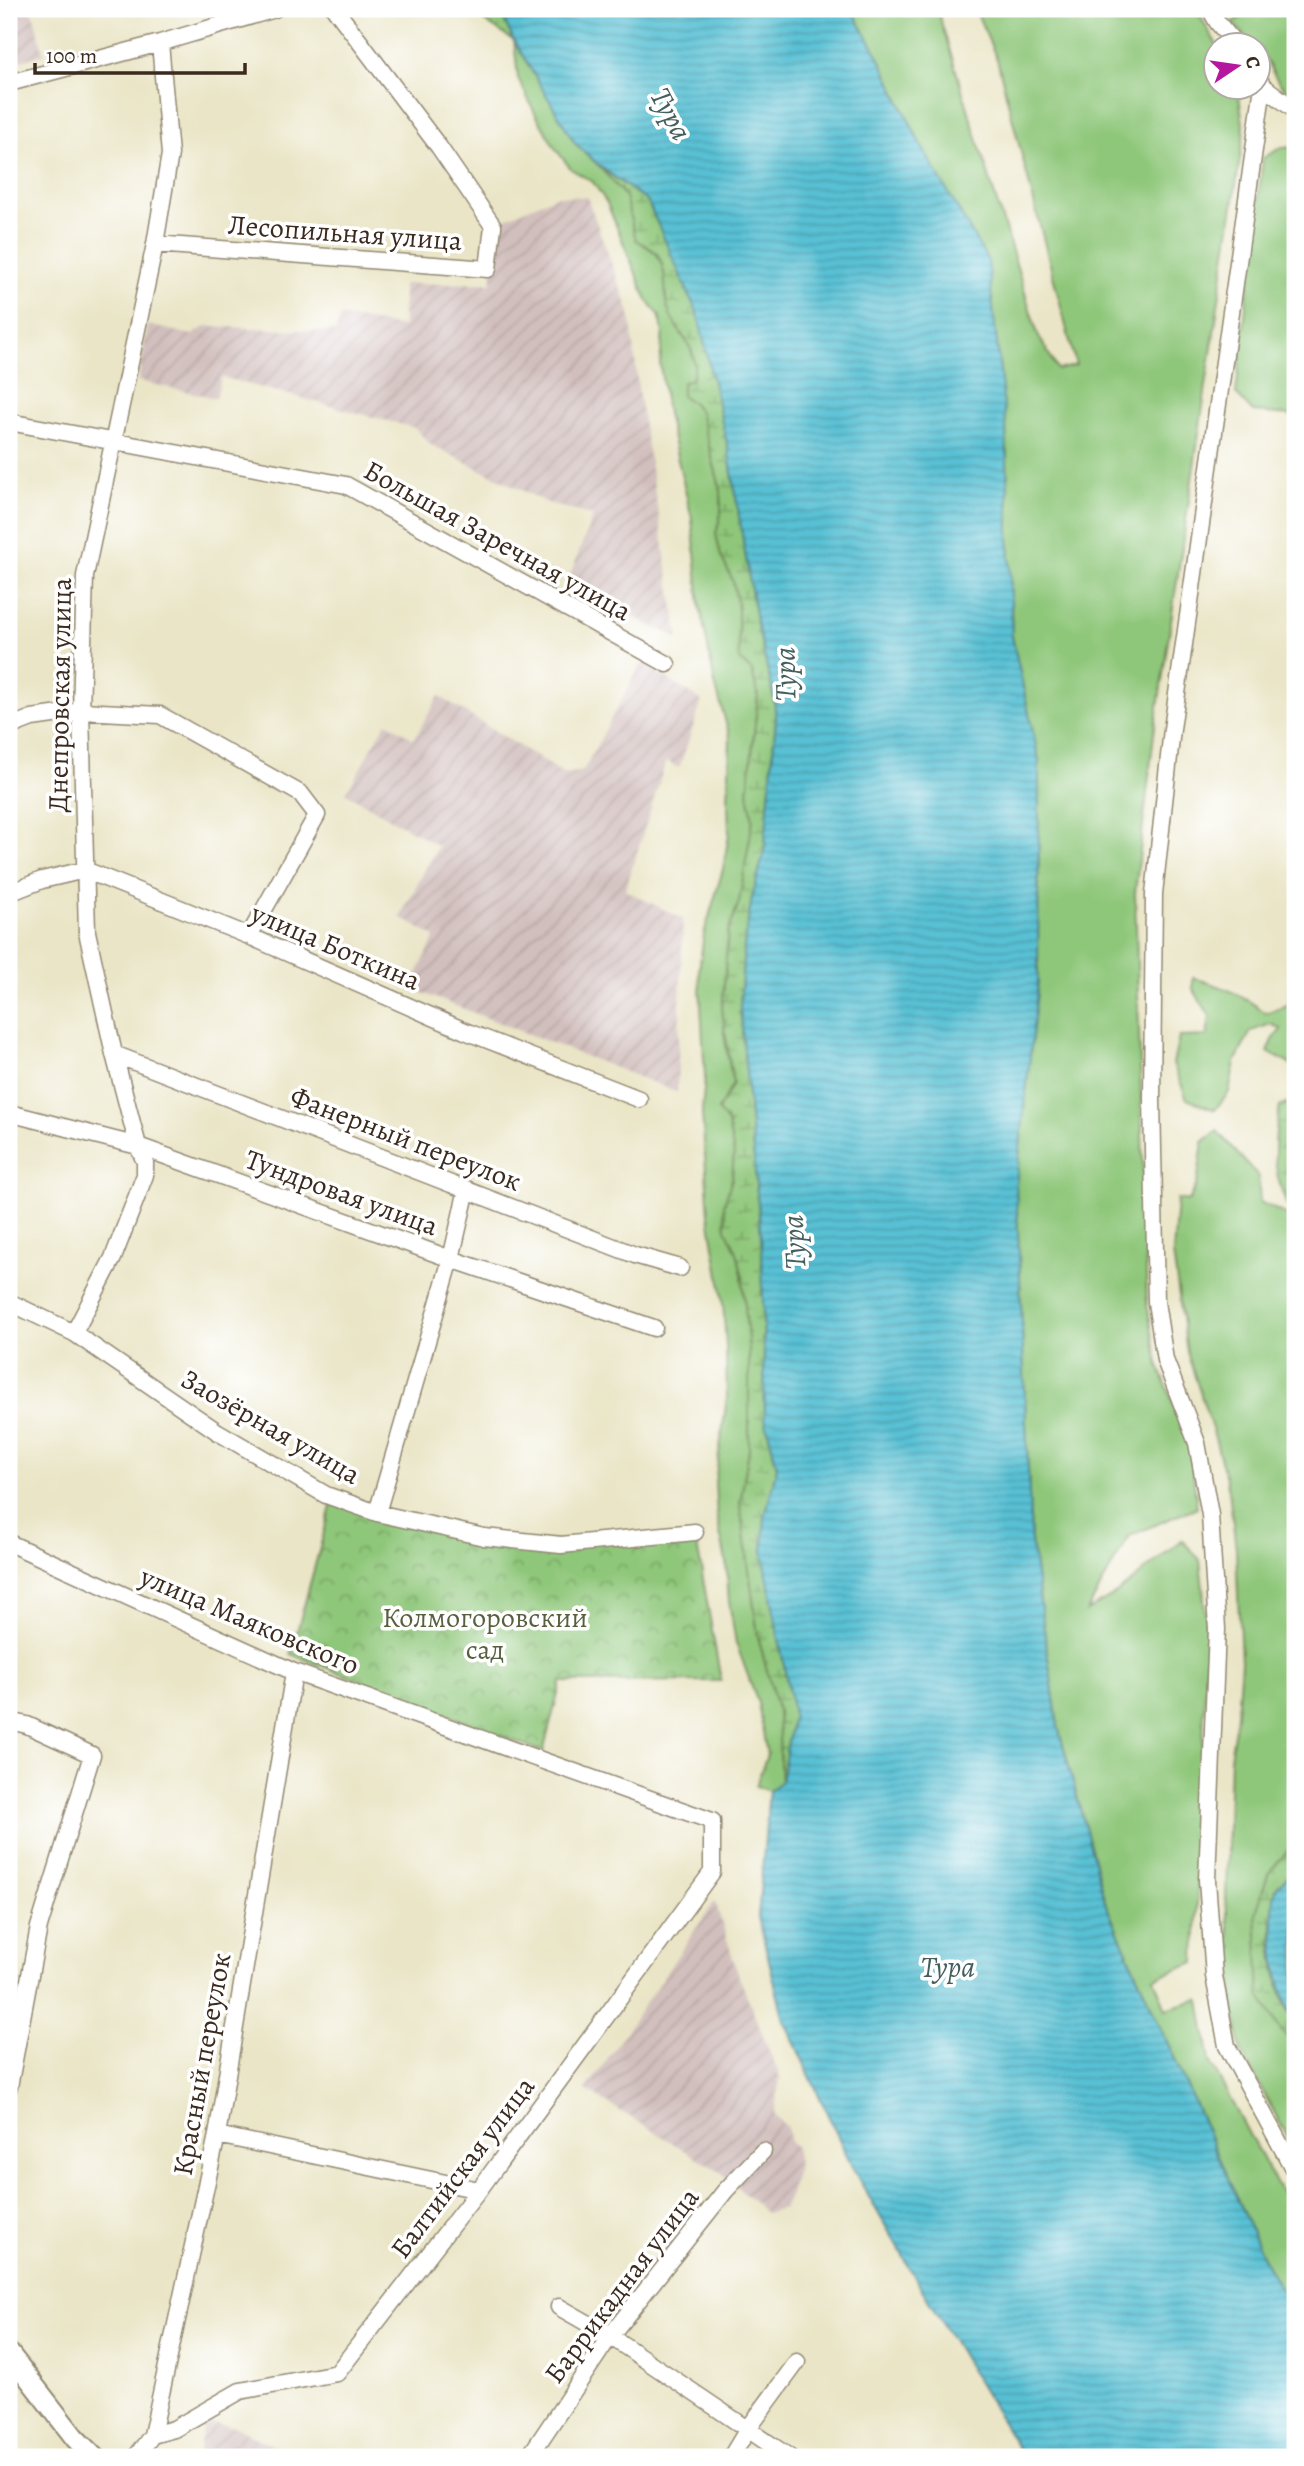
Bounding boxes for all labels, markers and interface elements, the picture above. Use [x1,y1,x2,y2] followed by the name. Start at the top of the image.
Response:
[35,32,245,76] scale bar
[1202,32,1272,102] north arrow
[46,42,97,70] text: 100 m
[1239,54,1267,71] text: С
[641,81,701,147] water label: Тура
[227,206,463,260] street label: Лесопильная улица
[357,451,638,630] street label: Большая Заречная улица
[39,577,81,813] street label: Днепровская улица
[765,646,805,702] water label: Тура
[244,894,426,1000] street label: улица Боткина
[285,1077,527,1201] street label: Фанерный переулок
[240,1140,443,1245] street label: Тундровая улица
[773,1214,815,1270] water label: Тура
[174,1360,367,1494] street label: Заозёрная улица
[133,1557,365,1684] street label: улица Маяковского
[382,1599,588,1669] park label: Колмогоровский сад
[921,1947,975,1987] water label: Тура
[164,1950,240,2178] street label: Красный переулок
[382,2069,544,2266] street label: Балтийская улица
[536,2180,708,2391] street label: Баррикадная улица

